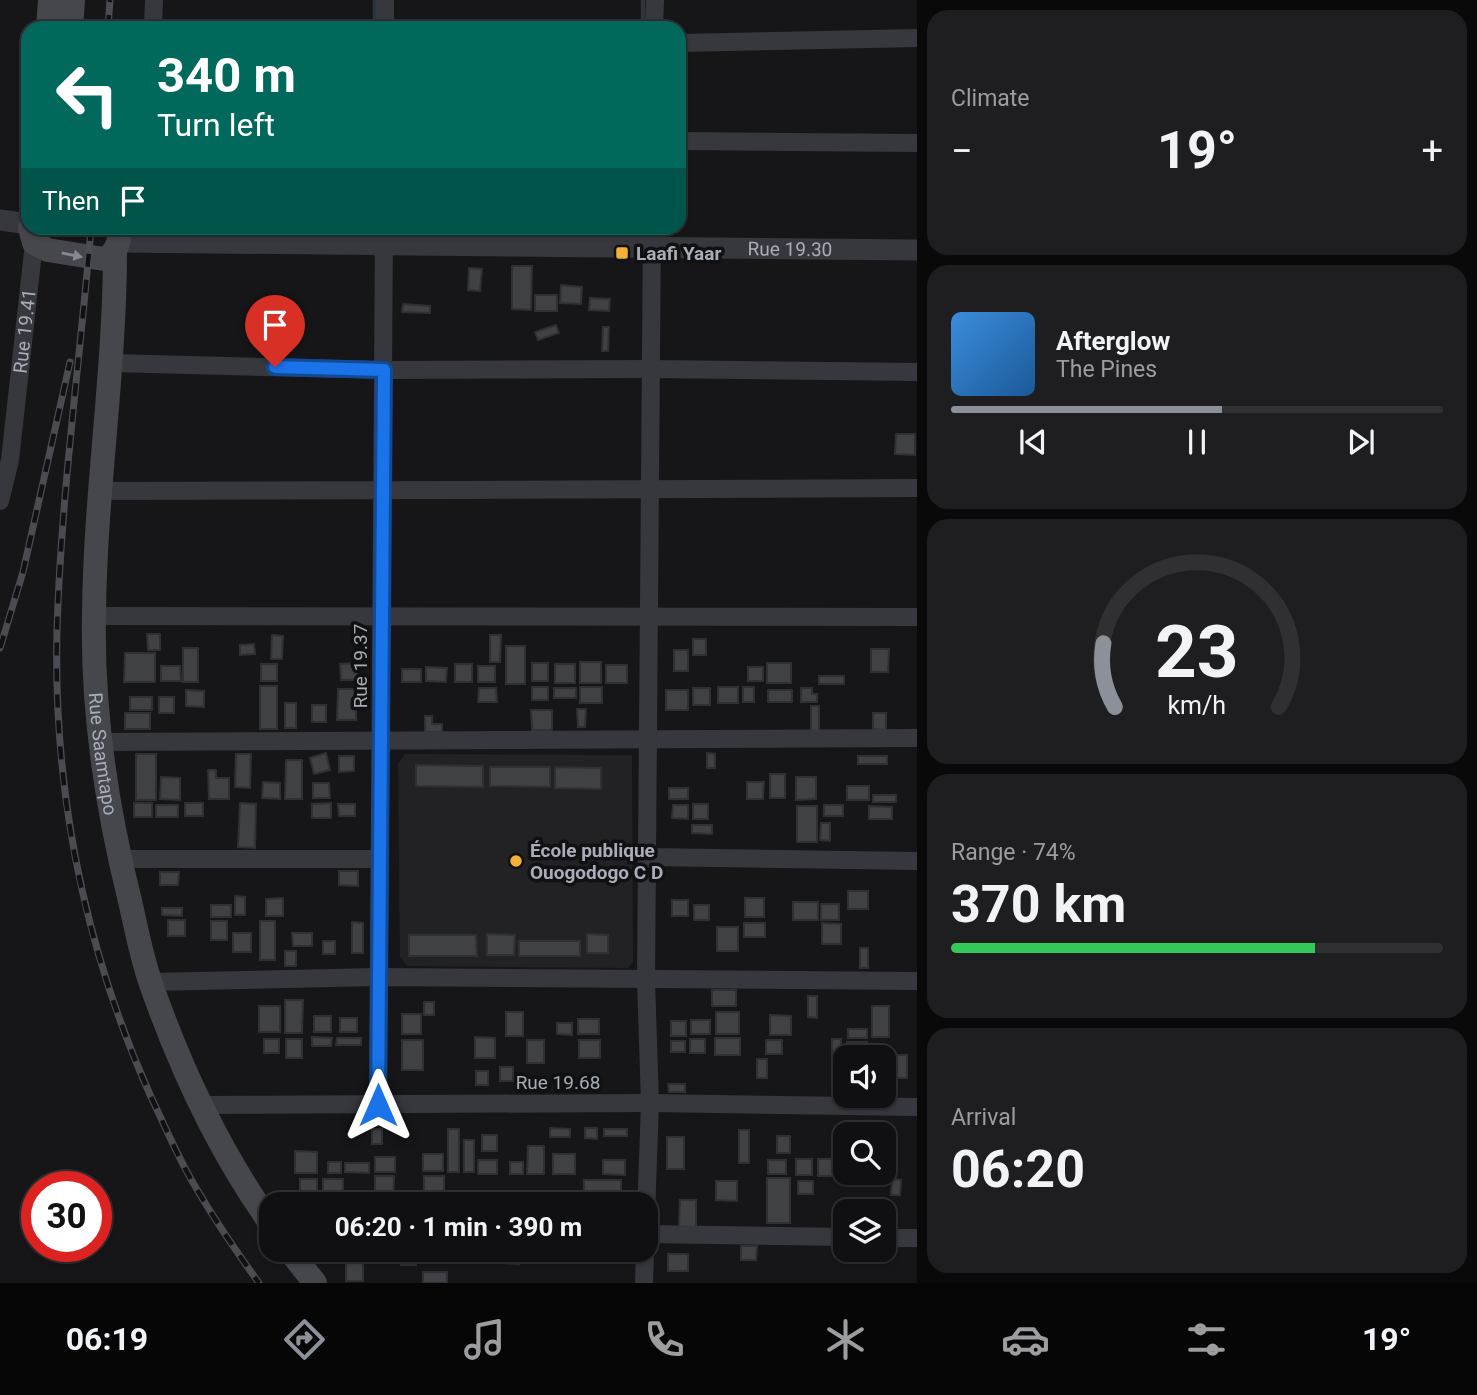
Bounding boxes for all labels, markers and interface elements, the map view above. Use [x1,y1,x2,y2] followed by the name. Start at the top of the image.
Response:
[157,47,296,104] text: 340 m
[42,49,133,140] icon: left
[951,85,1030,112] text: Climate
[157,106,275,144] text: Turn left
[1157,120,1237,181] text: 19°
[951,129,973,173] text: −
[1421,129,1443,173] text: +
[114,182,152,220] icon: arrive
[42,186,100,216] text: Then
[747,237,832,261] street label: Rue 19.30
[636,242,721,265] place label: Laafi Yaar
[614,245,630,261] marker: Laafi Yaar
[61,249,83,260] one-way arrow
[9,288,41,374] street label: Rue 19.41
[245,295,305,367] pin
[256,306,294,344] icon: arrive
[1056,326,1170,356] text: Afterglow
[1056,356,1157,383] text: The Pines
[1014,423,1052,461] icon: previous
[1178,423,1216,461] icon: pause
[1342,423,1380,461] icon: next
[1155,610,1239,696] text: 23
[349,624,372,708] street label: Rue 19.37
[1168,691,1226,720] text: km/h
[84,692,122,817] street label: Rue Saamtapo
[530,839,663,884] place label: École publique Ouogodogo C D
[951,839,1076,866] text: Range · 74%
[508,853,524,869] marker: École publique Ouogodogo C D
[951,874,1126,935] text: 370 km
[833,1045,896,1262] map controls
[833,1045,896,1108] button: sound
[341,1068,415,1142] position arrow
[516,1071,600,1094] street label: Rue 19.68
[951,1104,1016,1131] text: Arrival
[833,1122,896,1185] button: search
[951,1139,1085,1200] text: 06:20
[21,1171,112,1262] speed limit sign: 30
[833,1199,896,1262] button: layers
[335,1212,582,1242] text: 06:20 · 1 min · 390 m
[280,1315,329,1364] icon: directions
[460,1315,509,1364] icon: music
[640,1315,689,1364] icon: phone
[821,1315,870,1364] icon: climate
[1001,1315,1050,1364] icon: car
[1182,1315,1231,1364] icon: filters
[66,1320,148,1358] text: 06:19
[1362,1320,1411,1358] text: 19°

